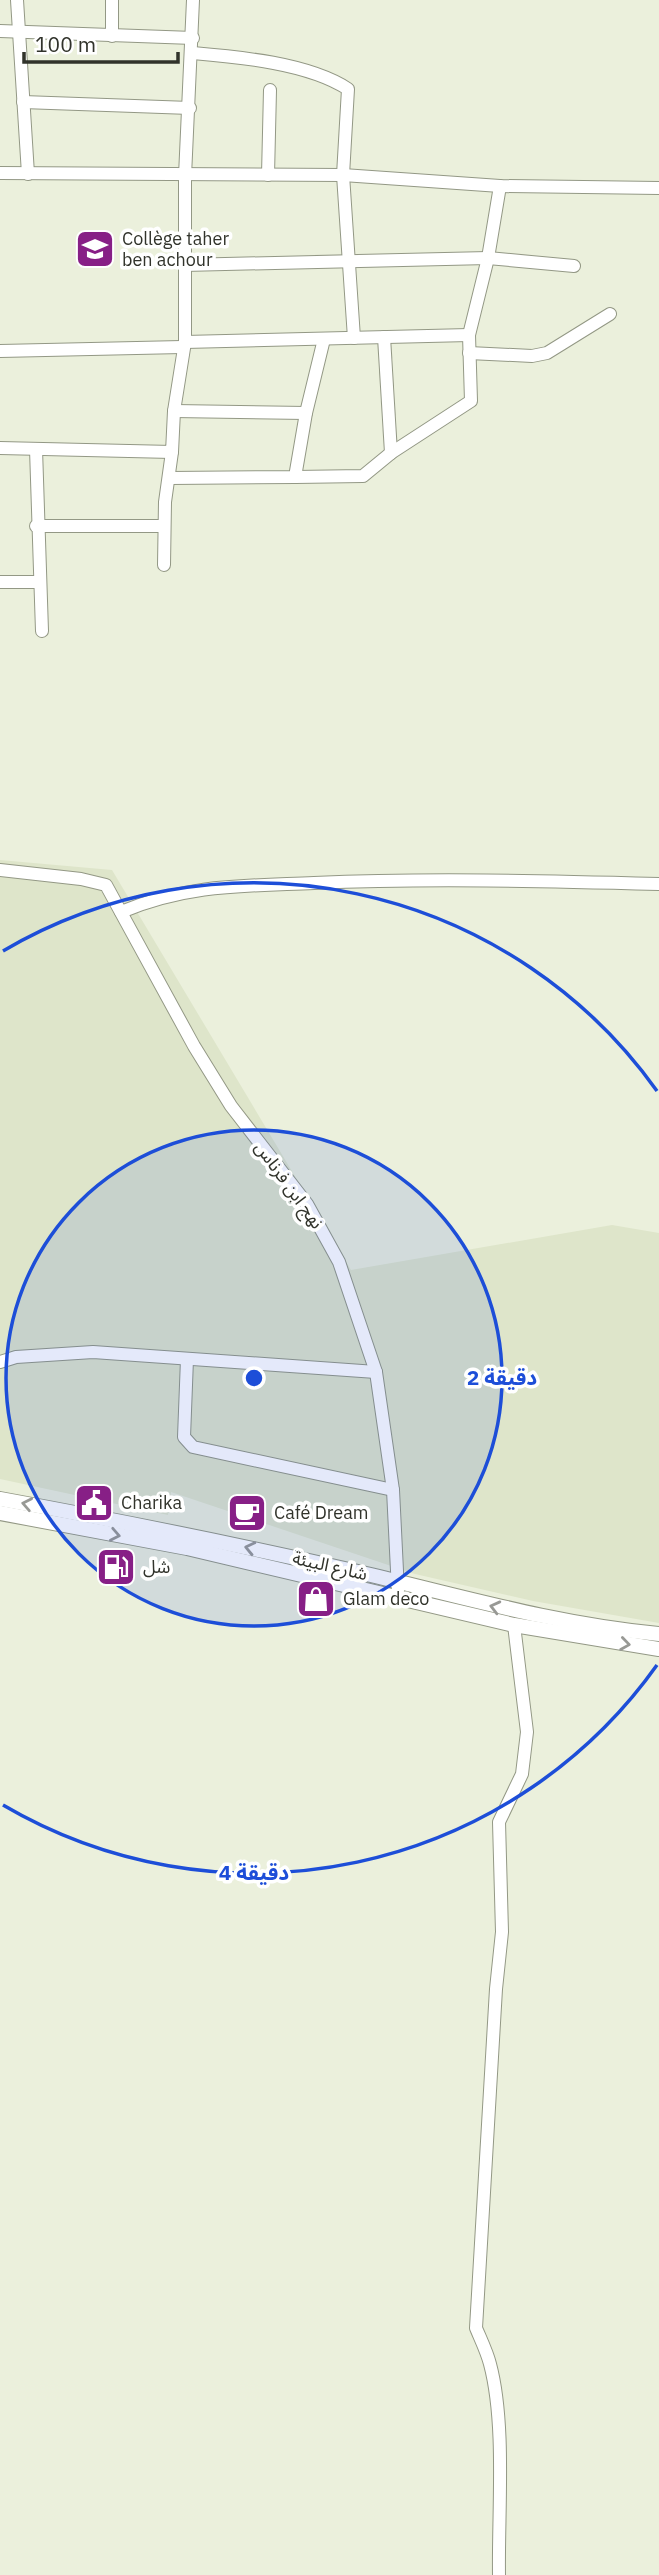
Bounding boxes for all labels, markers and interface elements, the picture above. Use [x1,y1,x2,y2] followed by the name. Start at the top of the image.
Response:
[24,21,178,65] scale bar
[35,30,96,58] text: 100 m
[122,227,229,271] place label: Collège taher ben achour
[74,228,116,270] school or university icon: Collège taher ben achour
[248,1136,329,1234] street label: نهج ابن فرناس
[467,1363,537,1391] text: 2 دقيقة
[242,1366,266,1390] centre of rings
[73,1482,115,1524] public building icon: Charika
[121,1491,183,1514] place label: Charika
[226,1492,268,1534] cafe icon: Café Dream
[21,1497,33,1512] one-way arrow
[274,1501,368,1524] place label: Café Dream
[109,1526,121,1541] one-way arrow
[244,1541,256,1556] one-way arrow
[95,1546,137,1588] fuel station icon: شل
[290,1546,370,1588] street label: شارع البيئة
[143,1555,170,1578] place label: شل
[295,1578,337,1620] shop icon: Glam deco
[343,1587,429,1610] place label: Glam deco
[489,1601,501,1615] one-way arrow
[619,1636,631,1651] one-way arrow
[219,1858,289,1886] text: 4 دقيقة

